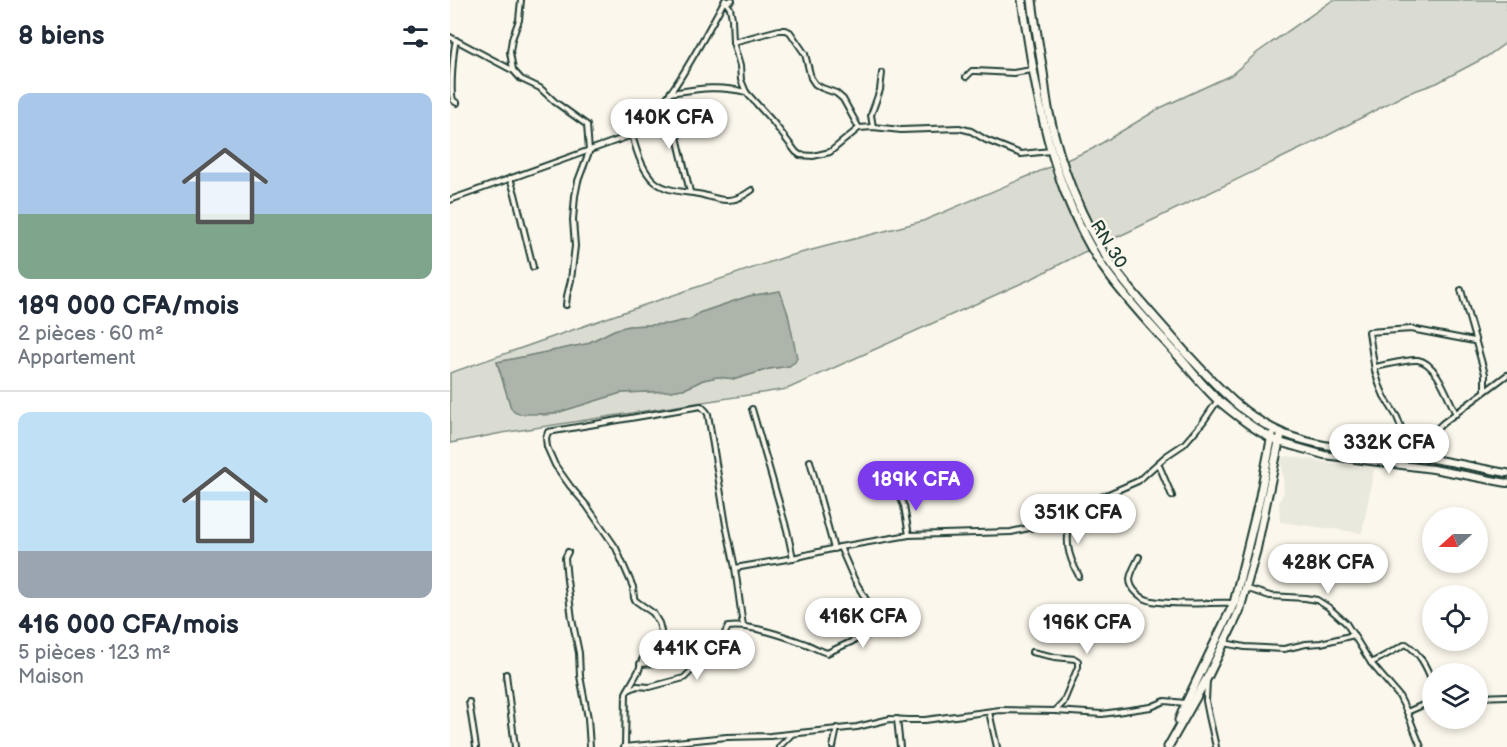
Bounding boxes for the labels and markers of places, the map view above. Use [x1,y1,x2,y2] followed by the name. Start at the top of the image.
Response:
[607,99,731,150] pin: 140K CFA
[1327,424,1451,475] pin: 332K CFA
[854,461,978,512] pin: 189K CFA
[1016,494,1140,545] pin: 351K CFA
[1266,544,1390,595] pin: 428K CFA
[801,598,925,649] pin: 416K CFA
[1025,604,1149,655] pin: 196K CFA
[635,630,759,681] pin: 441K CFA

